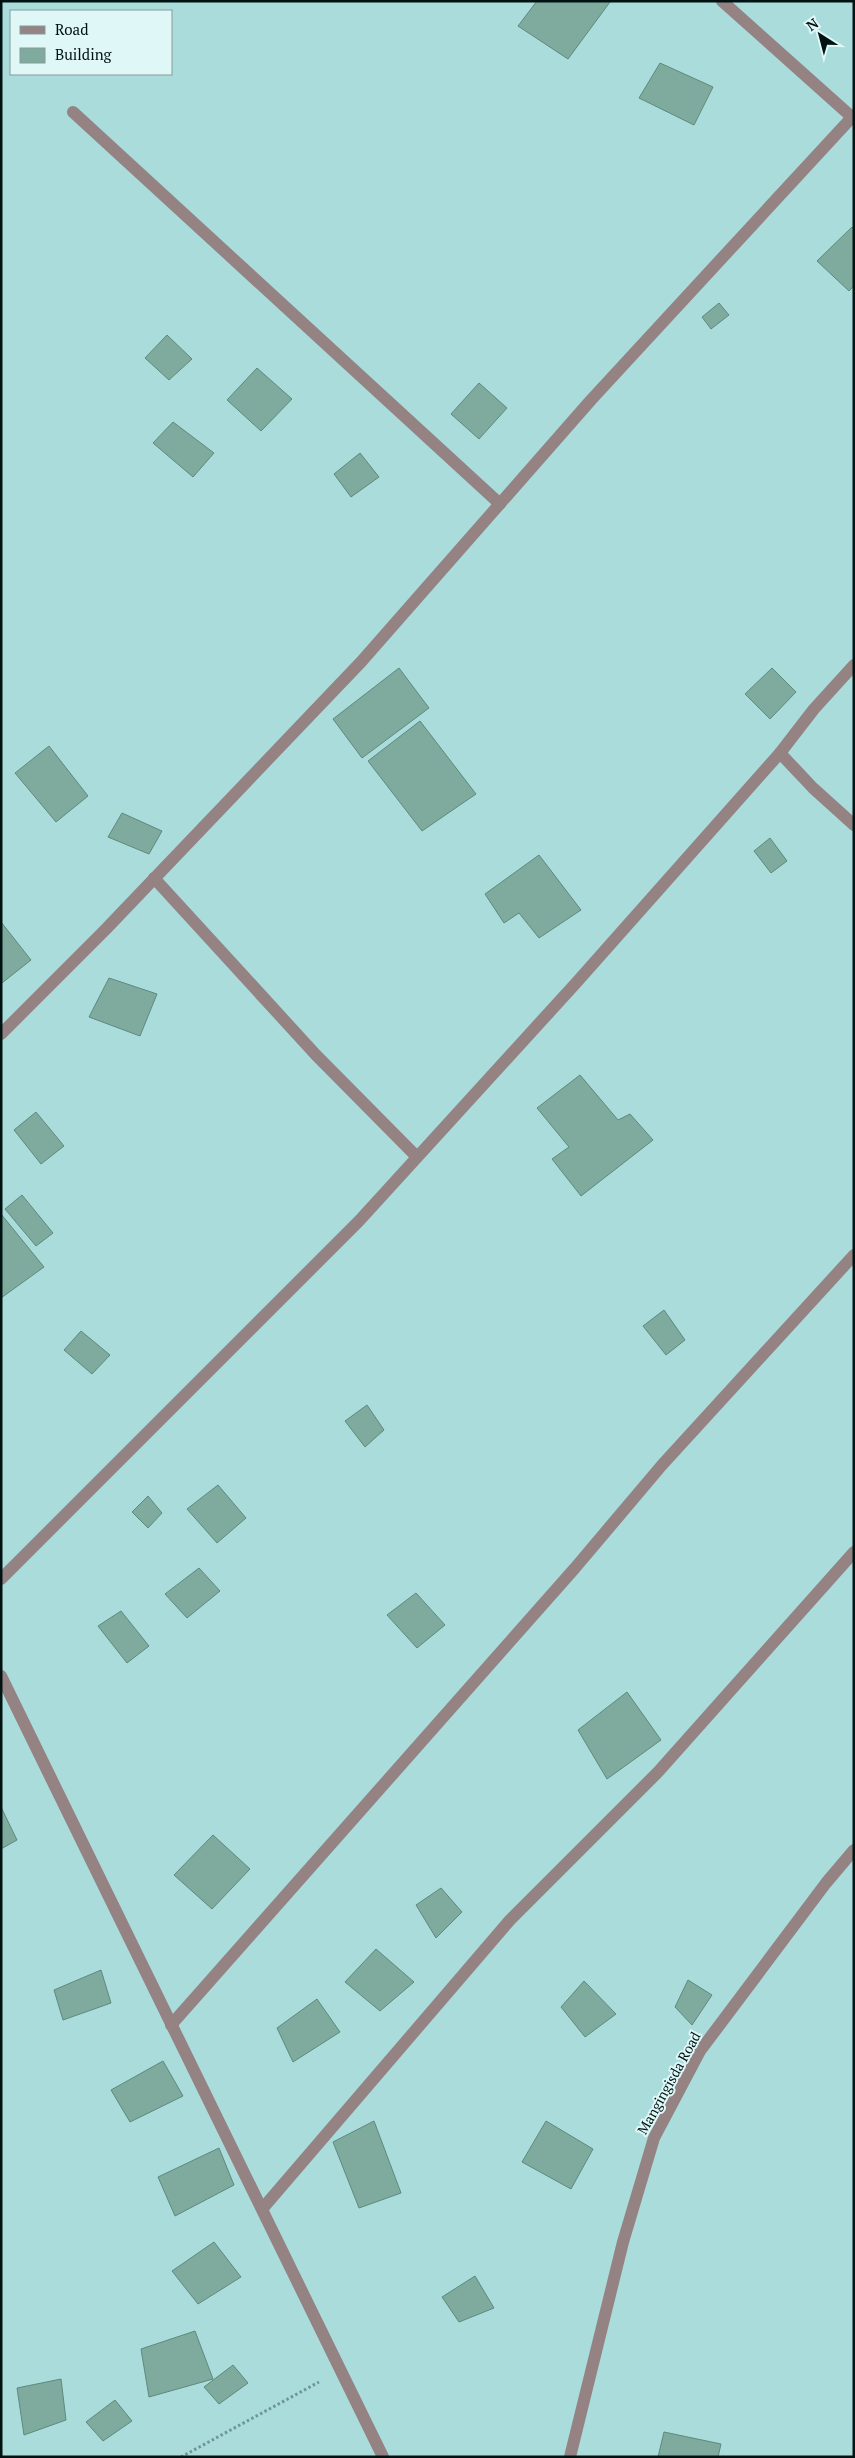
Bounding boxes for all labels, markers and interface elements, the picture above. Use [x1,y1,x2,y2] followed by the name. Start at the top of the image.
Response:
[10,10,172,75] legend
[795,10,845,60] north arrow
[802,13,822,35] text: N
[55,19,88,39] text: Road
[55,44,113,64] text: Building
[632,2028,705,2137] street label: Mangingisda Road

